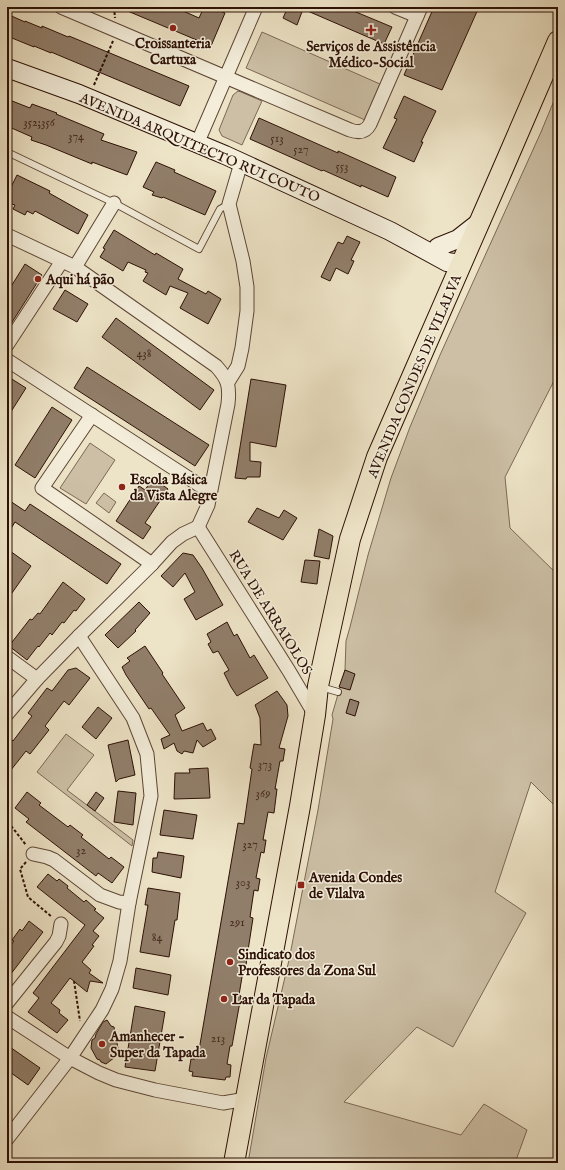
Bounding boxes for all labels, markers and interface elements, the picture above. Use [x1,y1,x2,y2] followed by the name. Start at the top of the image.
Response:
[168,23,178,33] marker: Croissanteria Cartuxa
[365,24,377,36] marker: Serviços de Assistência Médico-Social
[135,35,212,69] place label: Croissanteria Cartuxa
[306,38,437,72] place label: Serviços de Assistência Médico-Social
[76,89,323,207] street label: AVENIDA ARQUITECTO RUI COUTO
[23,115,56,130] house number: 352;356
[68,129,84,144] house number: 374
[270,131,284,146] house number: 513
[293,142,309,157] house number: 527
[335,159,349,174] house number: 553
[45,271,115,289] place label: Aqui há pão
[363,271,466,482] street label: AVENIDA CONDES DE VILALVA
[33,274,43,284] marker: Aqui há pão
[136,346,152,361] house number: 438
[130,471,218,505] place label: Escola Básica da Vista Alegre
[117,482,127,492] marker: Escola Básica da Vista Alegre
[224,547,316,678] street label: RUA DE ARRAIOLOS
[258,757,272,772] house number: 373
[256,786,270,801] house number: 369
[242,837,258,852] house number: 327
[76,843,86,858] house number: 32
[308,869,402,903] place label: Avenida Condes de Vilalva
[236,875,250,890] house number: 303
[296,880,306,890] marker: Avenida Condes de Vilalva
[229,915,245,930] house number: 291
[152,930,162,945] house number: 84
[238,946,377,980] place label: Sindicato dos Professores da Zona Sul
[225,957,235,967] marker: Sindicato dos Professores da Zona Sul
[232,991,316,1009] place label: Lar da Tapada
[219,994,229,1004] marker: Lar da Tapada
[109,1028,207,1062] place label: Amanhecer - Super da Tapada
[211,1031,225,1046] house number: 213
[97,1039,107,1049] marker: Amanhecer - Super da Tapada

